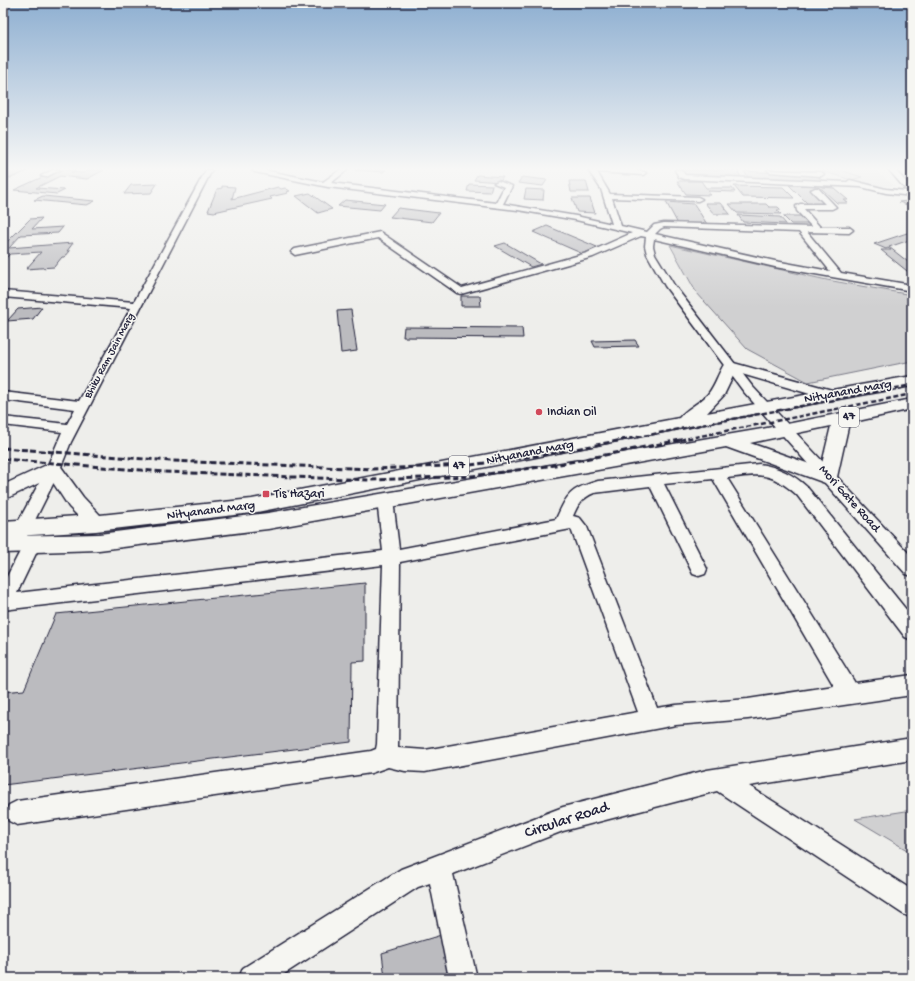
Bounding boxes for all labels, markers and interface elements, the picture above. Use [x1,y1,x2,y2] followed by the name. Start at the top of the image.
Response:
[82,311,138,402] street label: Bhiku Ram Jain Marg
[803,377,893,407] street label: Nityanand Marg
[547,405,597,420] place label: Indian Oil
[534,407,544,417] marker: Indian Oil
[839,407,859,427] road number: 47
[485,437,575,469] street label: Nityanand Marg
[449,456,469,476] road number: 47
[815,462,884,537] street label: Mori Gate Road
[273,487,325,502] place label: Tis Hazari
[261,489,271,499] marker: Tis Hazari
[166,498,256,524] street label: Nityanand Marg
[522,798,613,844] street label: Circular Road

